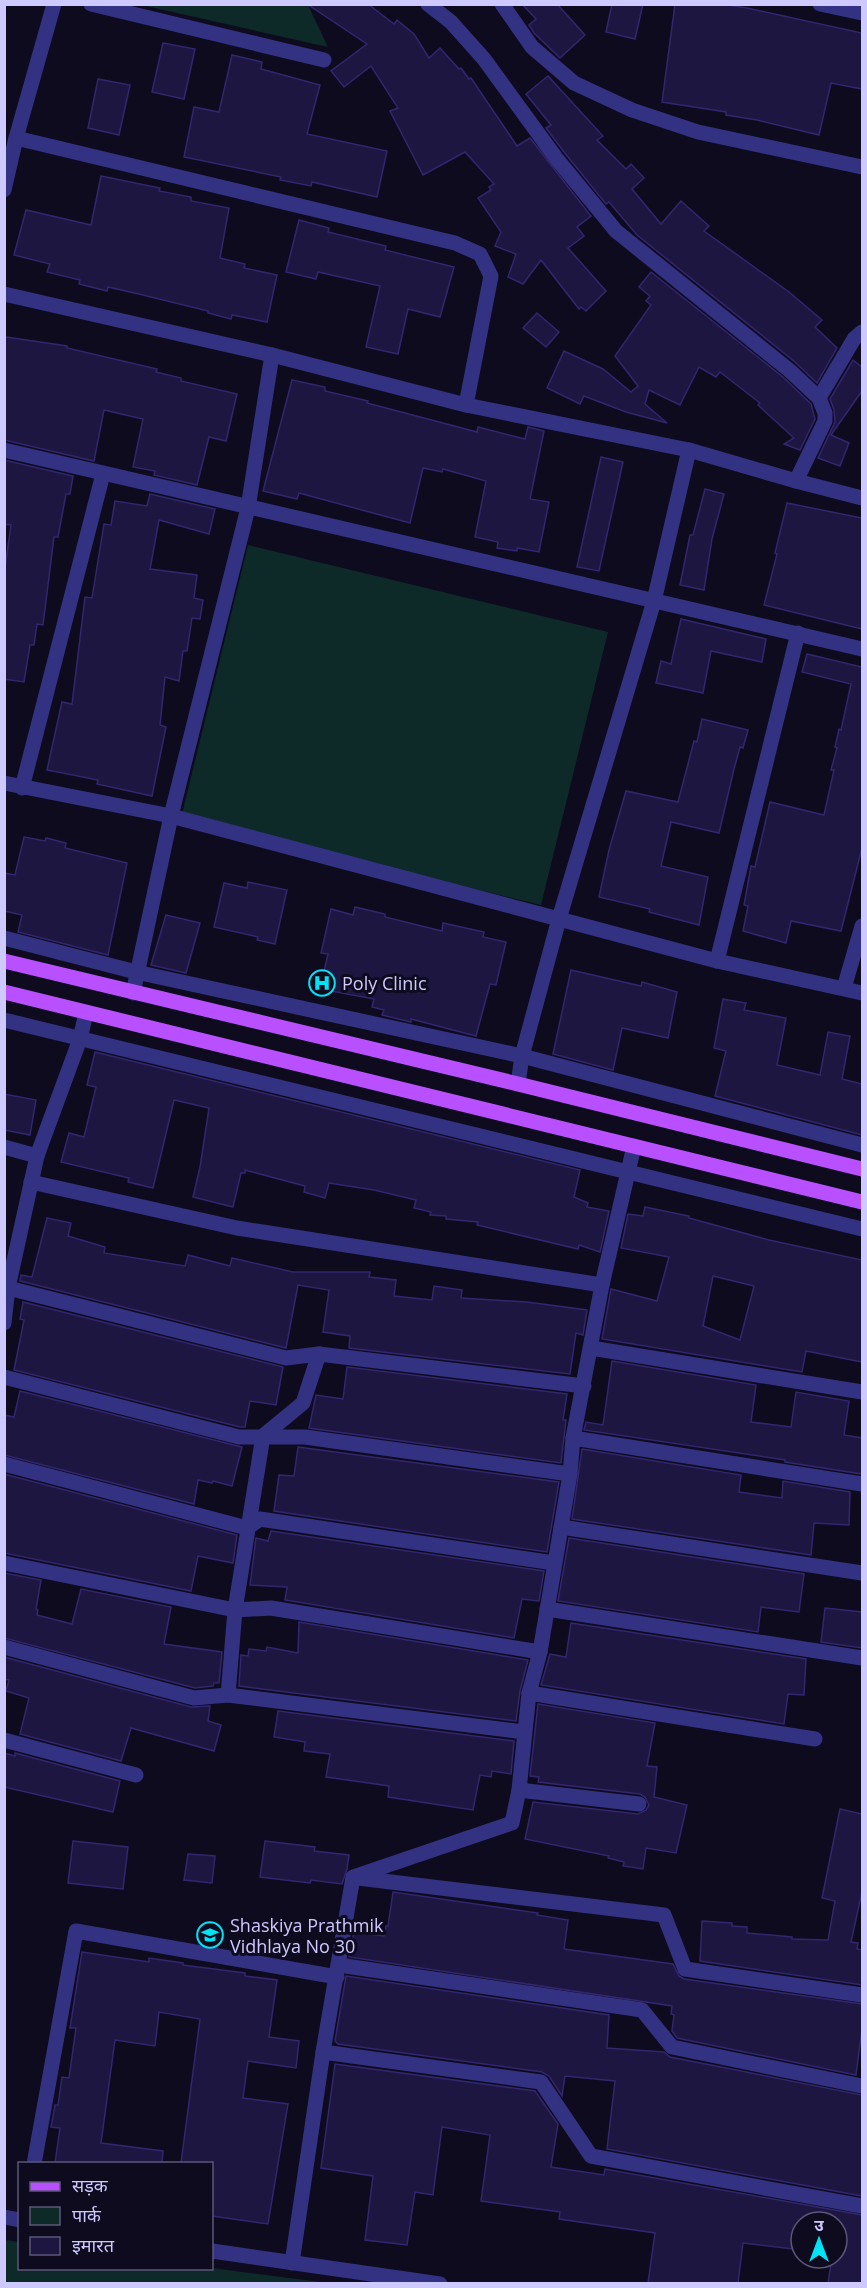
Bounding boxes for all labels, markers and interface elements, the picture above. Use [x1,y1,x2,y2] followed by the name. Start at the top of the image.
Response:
[307,968,337,998] hospital icon: Poly Clinic
[342,971,427,995] place label: Poly Clinic
[230,1913,384,1958] place label: Shaskiya Prathmik Vidhlaya No 30
[195,1920,225,1950] school or university icon: Shaskiya Prathmik Vidhlaya No 30
[18,2162,213,2270] legend
[72,2173,109,2197] text: सड़क
[72,2203,102,2227] text: पार्क
[789,2210,849,2270] north arrow
[814,2214,824,2236] text: उ
[72,2233,115,2257] text: इमारत

